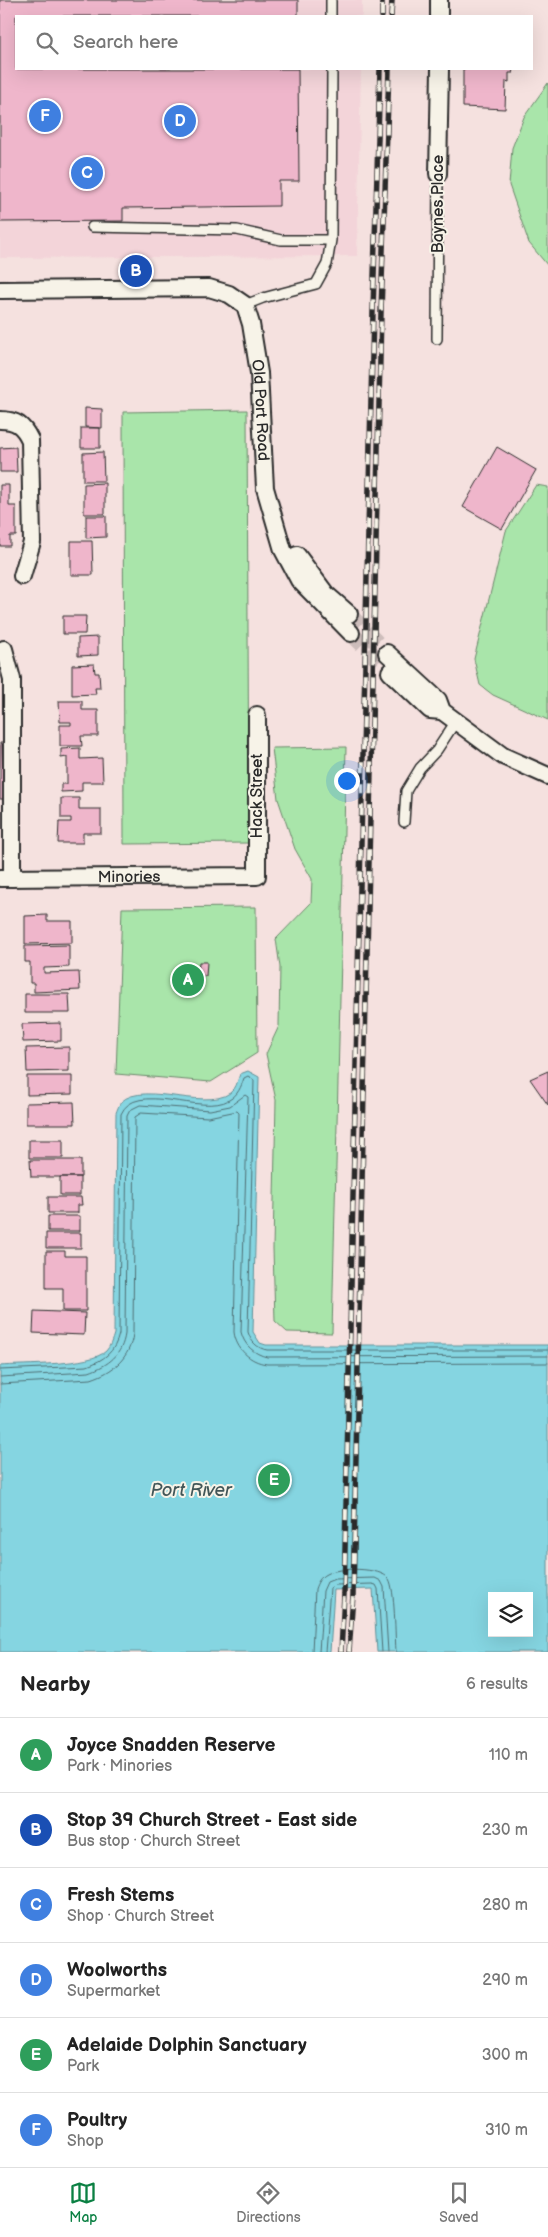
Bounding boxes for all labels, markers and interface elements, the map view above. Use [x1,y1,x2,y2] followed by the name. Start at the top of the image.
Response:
[15,15,533,70] search box
[33,29,61,57] icon: search
[73,31,178,54] text: Search here
[29,97,61,135] pin: F
[164,102,196,140] pin: D
[71,154,103,192] pin: C
[429,154,448,253] street label: Baynes Place
[120,252,152,290] pin: B
[247,358,273,461] street label: Old Port Road
[248,753,267,839] street label: Hack Street
[334,768,360,794] your location
[98,867,160,887] street label: Minories
[172,961,204,999] pin: A
[258,1461,290,1499] pin: E
[150,1480,233,1501] water label: Port River
[488,1592,533,1637] map controls
[488,1592,533,1637] button: layers
[20,1672,90,1697] text: Nearby
[466,1675,528,1694] text: 6 results
[67,1734,275,1757] text: Joyce Snadden Reserve
[31,1746,41,1765] text: A
[489,1746,528,1765] text: 110 m
[67,1757,172,1776] text: Park · Minories
[67,1809,357,1832] text: Stop 39 Church Street - East side
[30,1821,42,1840] text: B
[482,1821,528,1840] text: 230 m
[67,1832,240,1851] text: Bus stop · Church Street
[67,1884,174,1907] text: Fresh Stems
[30,1896,42,1915] text: C
[482,1896,528,1915] text: 280 m
[67,1907,214,1926] text: Shop · Church Street
[67,1959,167,1982] text: Woolworths
[30,1971,42,1990] text: D
[482,1971,528,1990] text: 290 m
[67,1982,160,2001] text: Supermarket
[67,2034,307,2057] text: Adelaide Dolphin Sanctuary
[31,2046,41,2065] text: E
[482,2046,528,2065] text: 300 m
[67,2057,99,2076] text: Park
[67,2109,127,2132] text: Poultry
[31,2121,41,2140] text: F
[485,2121,528,2140] text: 310 m
[67,2132,104,2151] text: Shop
[69,2179,98,2226] tab: Map
[236,2179,301,2226] tab: Directions
[439,2179,479,2226] tab: Saved

